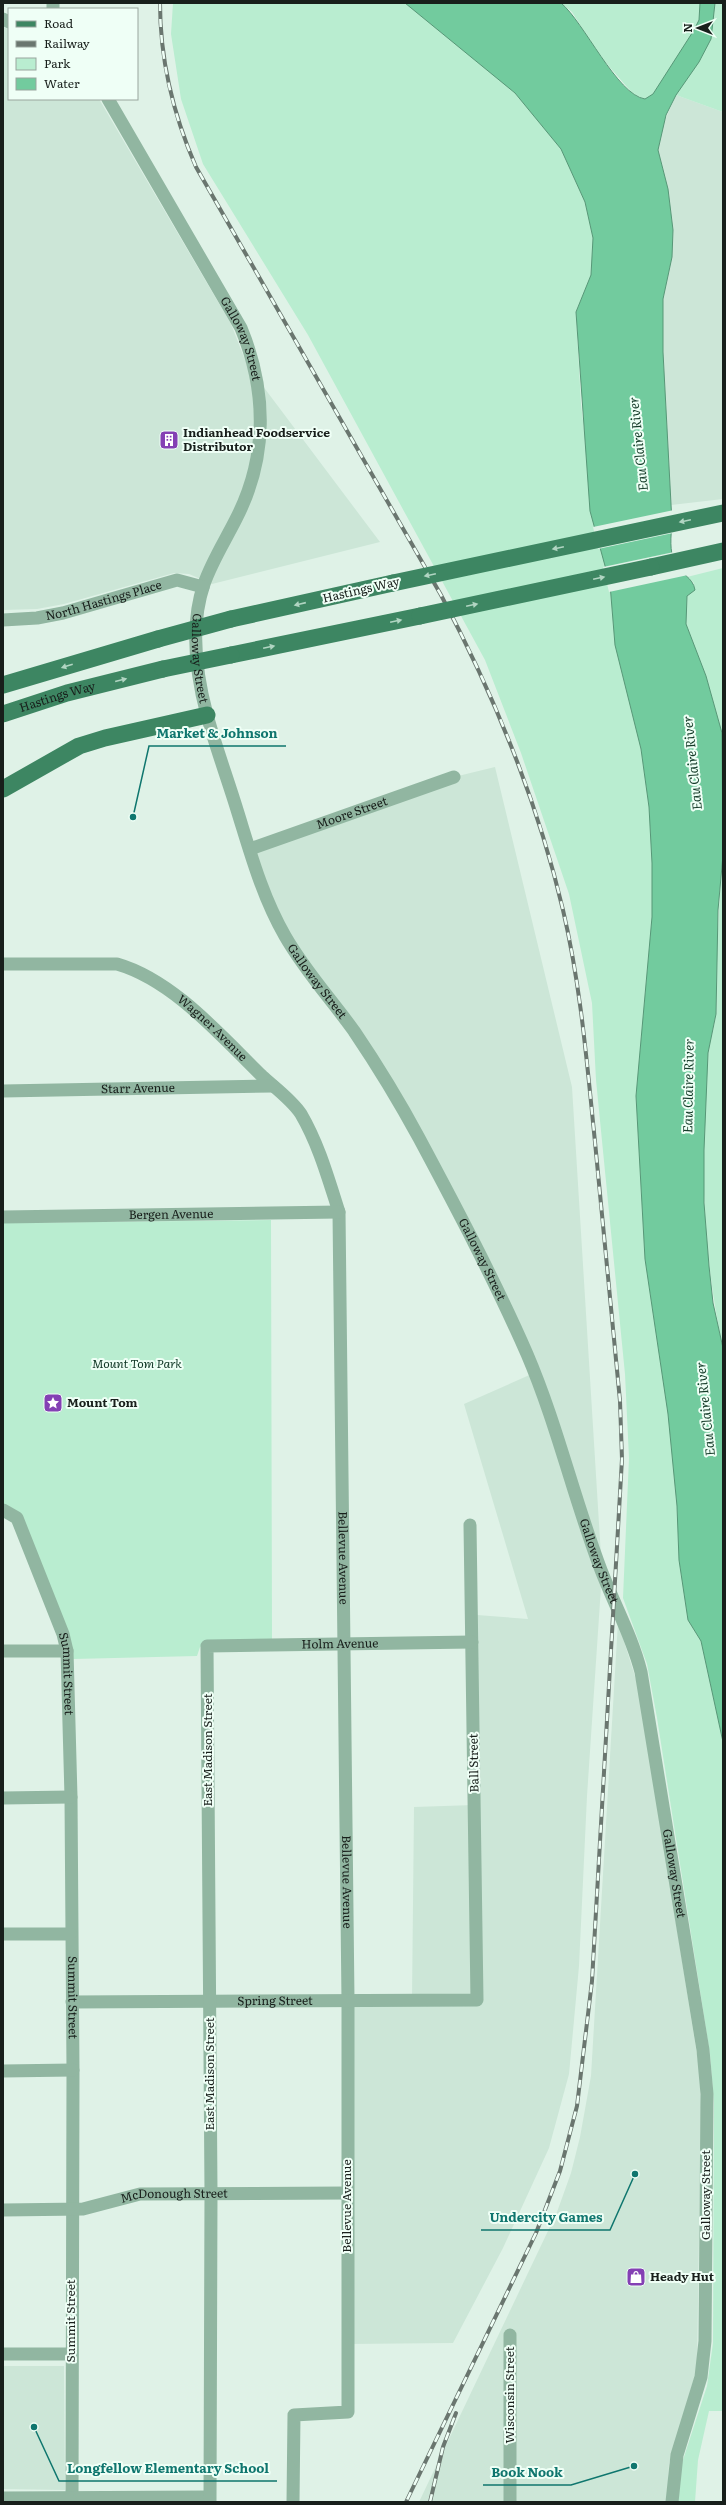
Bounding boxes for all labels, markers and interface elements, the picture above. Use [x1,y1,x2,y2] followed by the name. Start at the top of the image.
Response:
[8,8,138,100] legend
[678,8,718,48] north arrow
[44,14,74,32] text: Road
[679,23,695,33] text: N
[44,34,90,52] text: Railway
[44,54,71,72] text: Park
[44,74,80,92] text: Water
[217,293,267,383] street label: Galloway Street
[623,396,652,492] water label: Eau Claire River
[183,423,330,455] place label: Indianhead Foodservice Distributor
[158,429,180,451] building icon: Indianhead Foodservice Distributor
[679,518,691,524] one-way arrow
[552,545,564,551] one-way arrow
[321,571,401,607] street label: Hastings Way
[424,572,437,578] one-way arrow
[593,574,605,580] one-way arrow
[44,575,164,624] street label: North Hastings Place
[294,601,306,607] one-way arrow
[465,602,478,608] one-way arrow
[188,613,214,705] street label: Galloway Street
[390,618,402,624] one-way arrow
[263,644,275,650] one-way arrow
[61,663,73,669] one-way arrow
[17,676,97,716] street label: Hastings Way
[115,676,127,682] one-way arrow
[677,715,706,811] water label: Eau Claire River
[149,721,286,746] callout: Market & Johnson
[157,723,277,742] text: Market & Johnson
[313,791,390,833] street label: Moore Street
[284,940,352,1022] street label: Galloway Street
[174,990,252,1065] street label: Wagner Avenue
[677,1039,698,1133] water label: Eau Claire River
[101,1078,175,1097] street label: Starr Avenue
[128,1204,214,1223] street label: Bergen Avenue
[455,1215,511,1303] street label: Galloway Street
[92,1354,182,1372] park label: Mount Tom Park
[690,1361,719,1457] water label: Eau Claire River
[42,1392,64,1414] place icon: Mount Tom
[67,1393,138,1411] place label: Mount Tom
[334,1511,353,1605] street label: Bellevue Avenue
[576,1516,624,1607] street label: Galloway Street
[55,1630,79,1716] street label: Summit Street
[301,1633,379,1653] street label: Holm Avenue
[198,1693,216,1807] street label: East Madison Street
[463,1733,483,1793] street label: Ball Street
[659,1828,691,1919] street label: Galloway Street
[338,1835,357,1929] street label: Bellevue Avenue
[64,1956,83,2039] street label: Summit Street
[237,1991,313,2009] street label: Spring Street
[200,2017,218,2131] street label: East Madison Street
[696,2150,714,2240] street label: Galloway Street
[337,2159,355,2253] street label: Bellevue Avenue
[118,2184,228,2207] street label: McDonough Street
[481,2205,610,2230] callout: Undercity Games
[489,2207,603,2226] text: Undercity Games
[625,2266,647,2288] shop icon: Heady Hut
[650,2267,715,2285] place label: Heady Hut
[61,2279,79,2363] street label: Summit Street
[500,2346,518,2444] street label: Wisconsin Street
[59,2456,277,2481] callout: Longfellow Elementary School
[67,2458,269,2477] text: Longfellow Elementary School
[483,2460,571,2485] callout: Book Nook
[491,2462,563,2481] text: Book Nook

